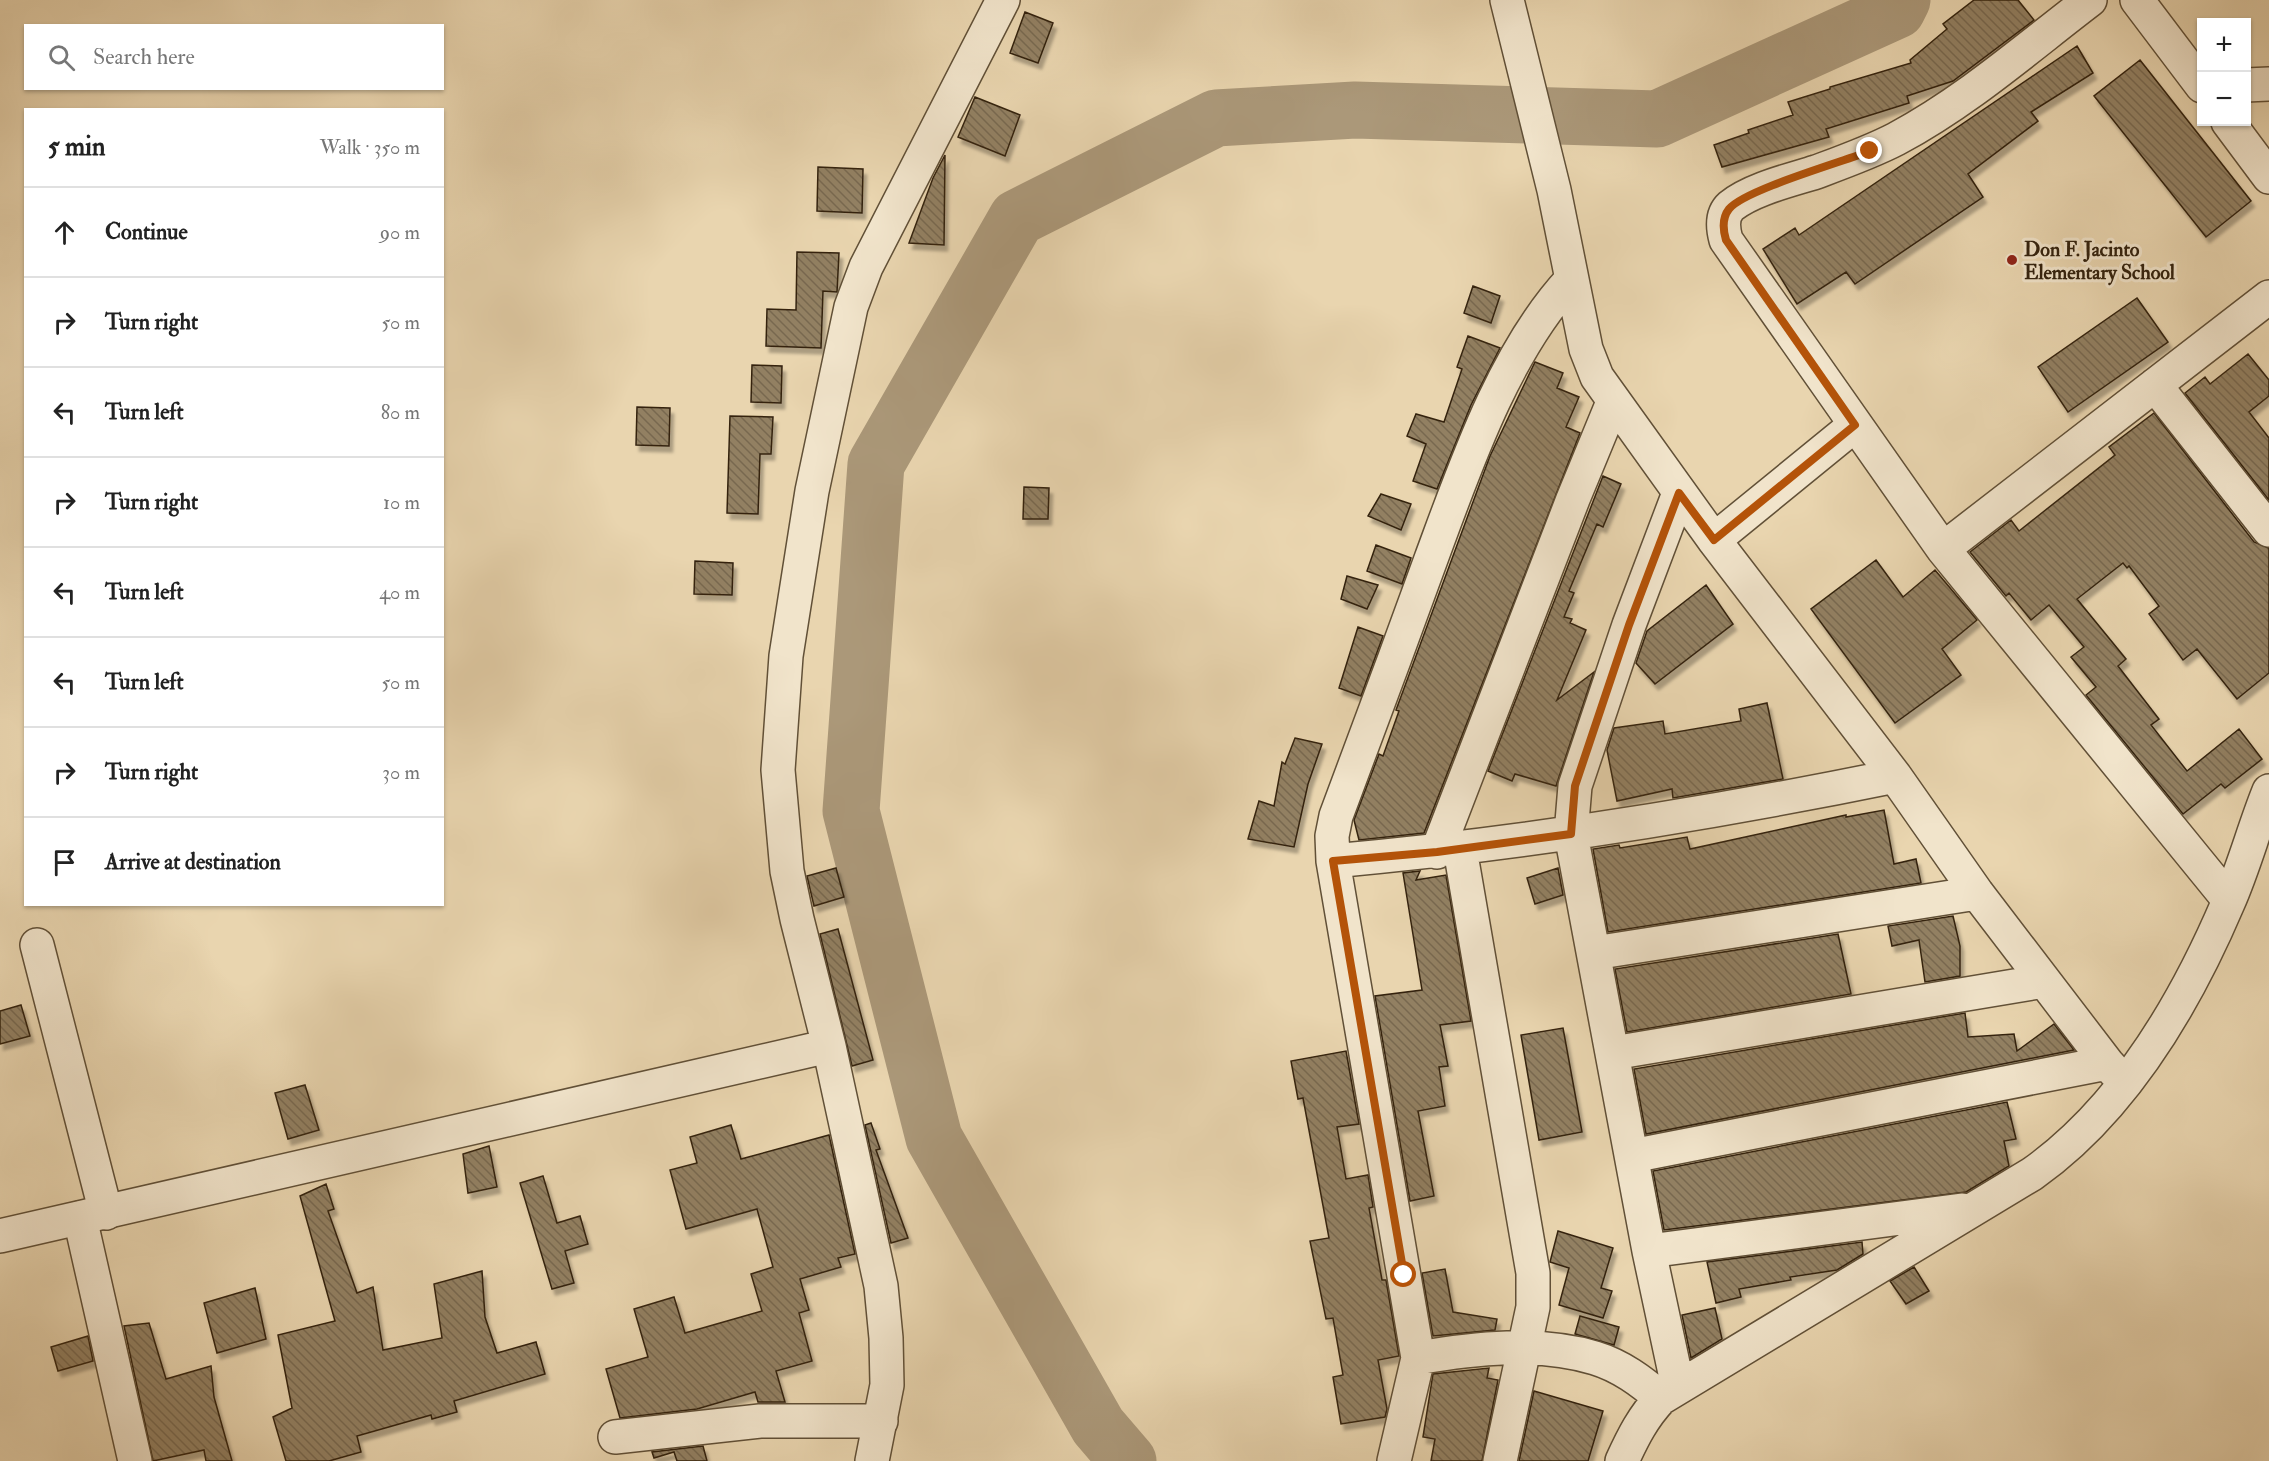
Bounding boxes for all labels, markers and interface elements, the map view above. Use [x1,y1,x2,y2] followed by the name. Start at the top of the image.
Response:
[2197,18,2251,126] map controls
[2197,18,2251,72] button: +
[24,24,444,90] search box
[45,41,78,74] icon: search
[93,43,195,71] text: Search here
[2197,72,2251,126] button: −
[48,131,105,163] text: 5 min
[320,135,420,160] text: Walk · 350 m
[1856,137,1882,163] route end
[48,216,81,249] icon: ahead
[105,218,188,246] text: Continue
[380,220,420,245] text: 90 m
[2024,237,2176,286] place label: Don F. Jacinto Elementary School
[2005,253,2019,267] marker: Don F. Jacinto Elementary School
[48,306,81,339] icon: right
[105,308,198,336] text: Turn right
[381,310,420,335] text: 50 m
[48,396,81,429] icon: left
[105,398,184,426] text: Turn left
[381,400,420,425] text: 80 m
[48,486,81,519] icon: right
[105,488,198,516] text: Turn right
[383,490,420,515] text: 10 m
[48,576,81,609] icon: left
[105,578,184,606] text: Turn left
[379,580,420,605] text: 40 m
[48,666,81,699] icon: left
[105,668,184,696] text: Turn left
[381,670,420,695] text: 50 m
[48,756,81,789] icon: right
[105,758,198,786] text: Turn right
[382,760,420,785] text: 30 m
[48,846,81,879] icon: arrive
[105,848,281,876] text: Arrive at destination
[1390,1261,1416,1287] route start

